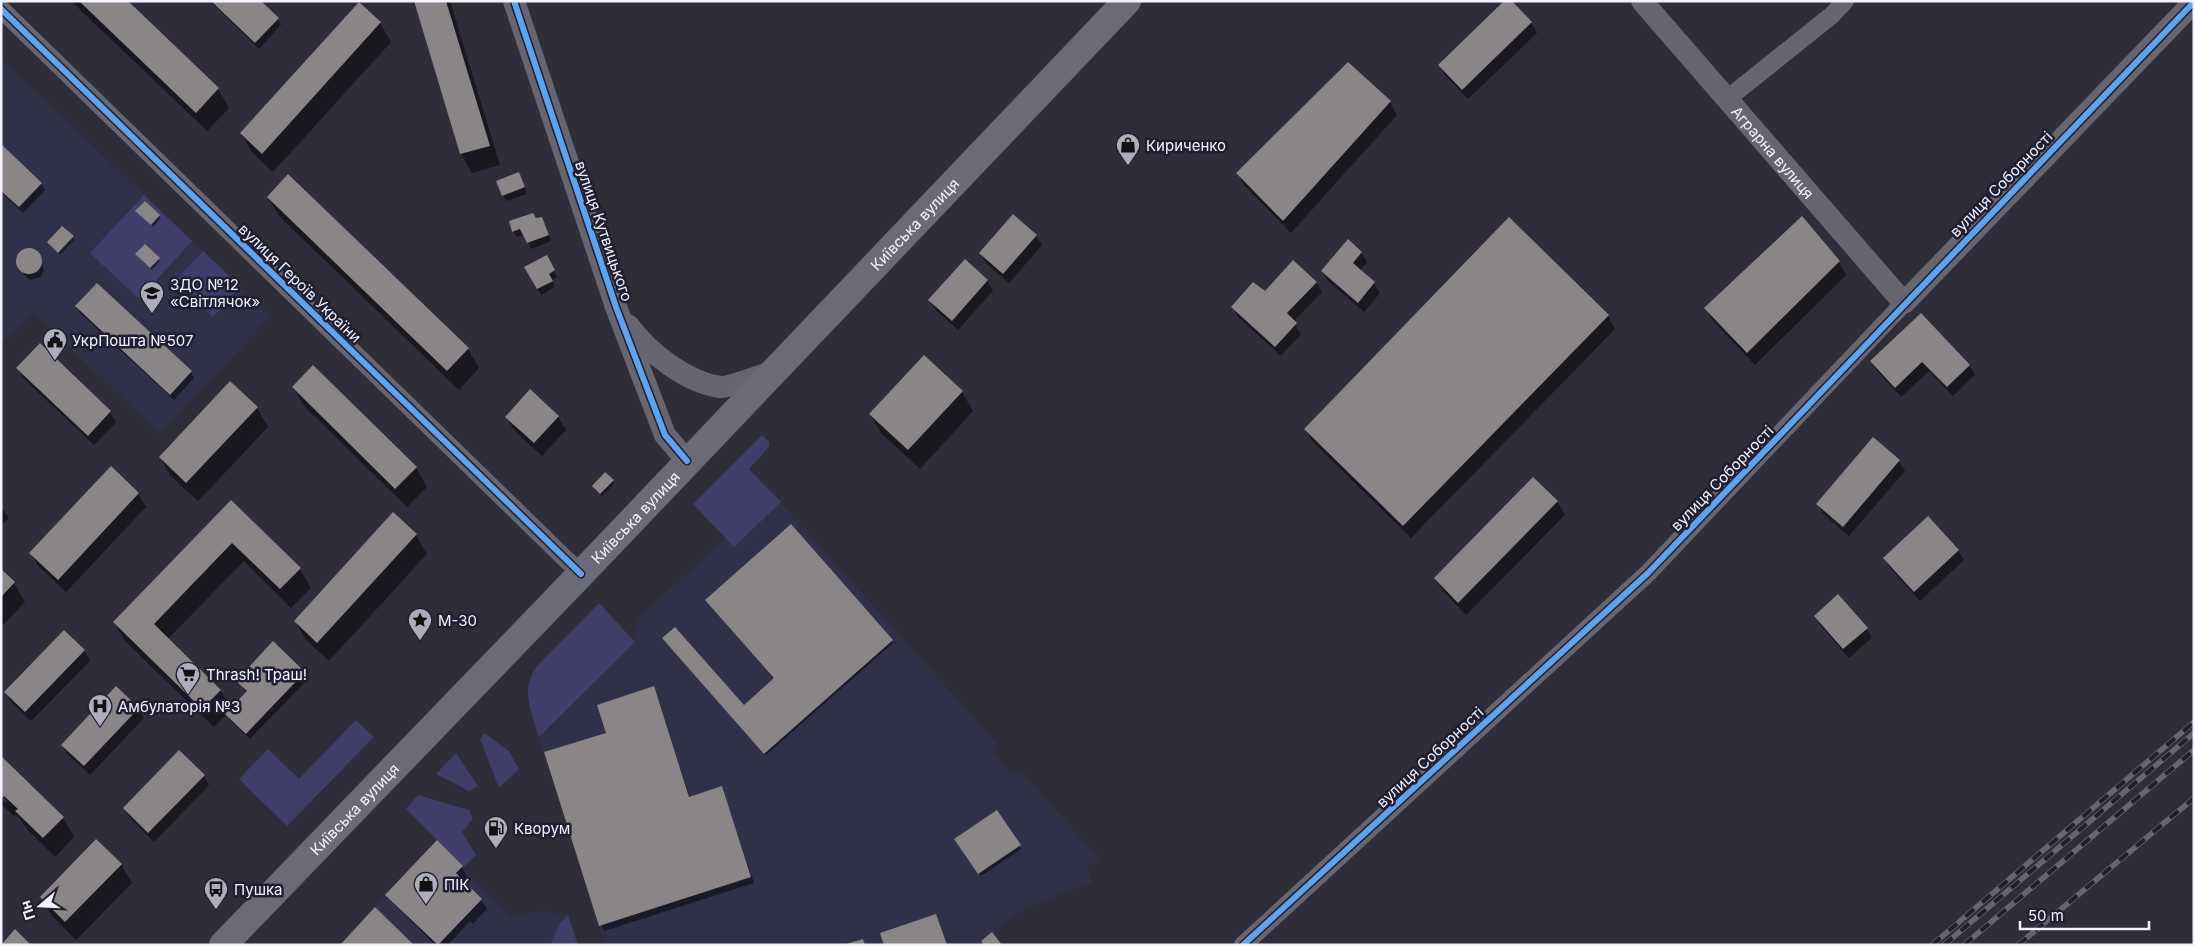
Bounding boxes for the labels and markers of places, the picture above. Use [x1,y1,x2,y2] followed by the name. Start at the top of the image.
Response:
[1115,132,1141,166] shop icon: Кириченко
[1146,136,1226,155] place label: Кириченко
[170,275,260,311] place label: ЗДО №12 «Світлячок»
[139,280,165,314] school or university icon: ЗДО №12 «Світлячок»
[42,327,68,361] public building icon: УкрПошта №507
[72,331,193,350] place label: УкрПошта №507
[407,607,433,641] place icon: М-30
[438,611,477,630] place label: М-30
[175,661,201,695] supermarket icon: Thrash! Траш!
[206,665,307,684] place label: Thrash! Траш!
[87,693,113,727] hospital icon: Амбулаторія №3
[118,697,240,716] place label: Амбулаторія №3
[483,815,509,849] fuel station icon: Кворум
[514,819,570,838] place label: Кворум
[413,871,439,905] shop icon: ПІК
[444,875,469,894] place label: ПІК
[203,876,229,910] bus stop icon: Пушка
[234,880,283,899] place label: Пушка

